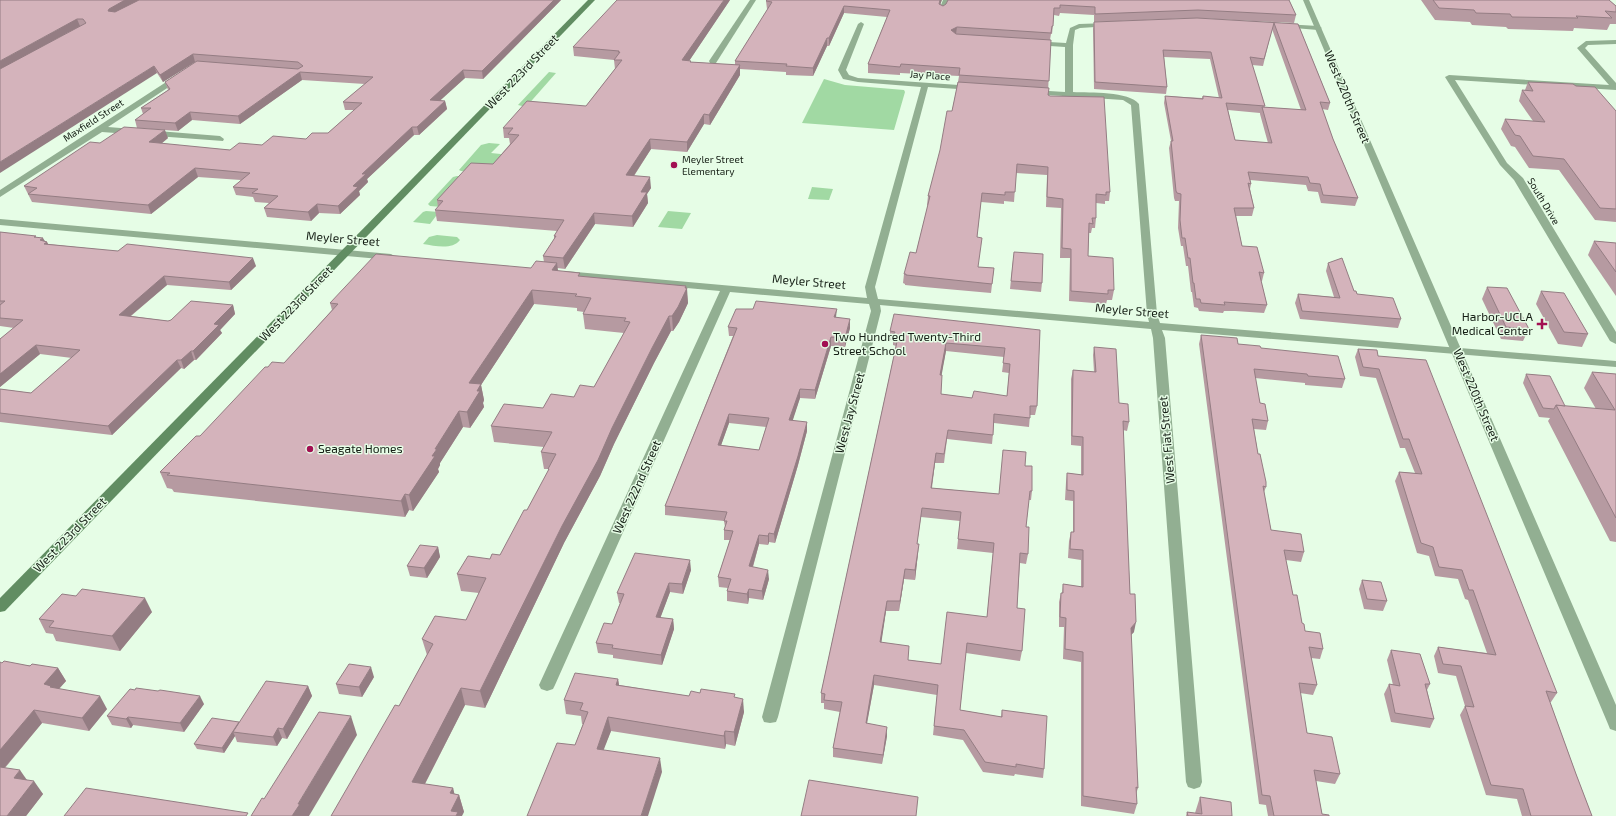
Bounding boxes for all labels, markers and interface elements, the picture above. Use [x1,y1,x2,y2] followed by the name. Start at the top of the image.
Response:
[482,31,561,112] street label: West 223rd Street
[1322,48,1374,145] street label: West 220th Street
[909,68,951,82] street label: Jay Place
[61,96,126,144] street label: Maxfield Street
[682,153,744,177] place label: Meyler Street Elementary
[669,160,679,170] marker: Meyler Street Elementary
[1525,175,1563,227] street label: South Drive
[306,228,381,248] street label: Meyler Street
[256,263,335,344] street label: West 223rd Street
[772,271,847,291] street label: Meyler Street
[1095,300,1170,320] street label: Meyler Street
[1452,309,1534,337] place label: Harbor-UCLA Medical Center
[1536,318,1548,330] marker: Harbor-UCLA Medical Center
[833,329,981,357] place label: Two Hundred Twenty-Third Street School
[820,339,830,349] marker: Two Hundred Twenty-Third Street School
[1451,346,1503,443] street label: West 220th Street
[831,370,867,455] street label: West Jay Street
[1155,395,1177,484] street label: West Fiat Street
[609,437,663,536] street label: West 222nd Street
[318,441,403,455] place label: Seagate Homes
[305,444,315,454] marker: Seagate Homes
[30,494,109,575] street label: West 223rd Street

